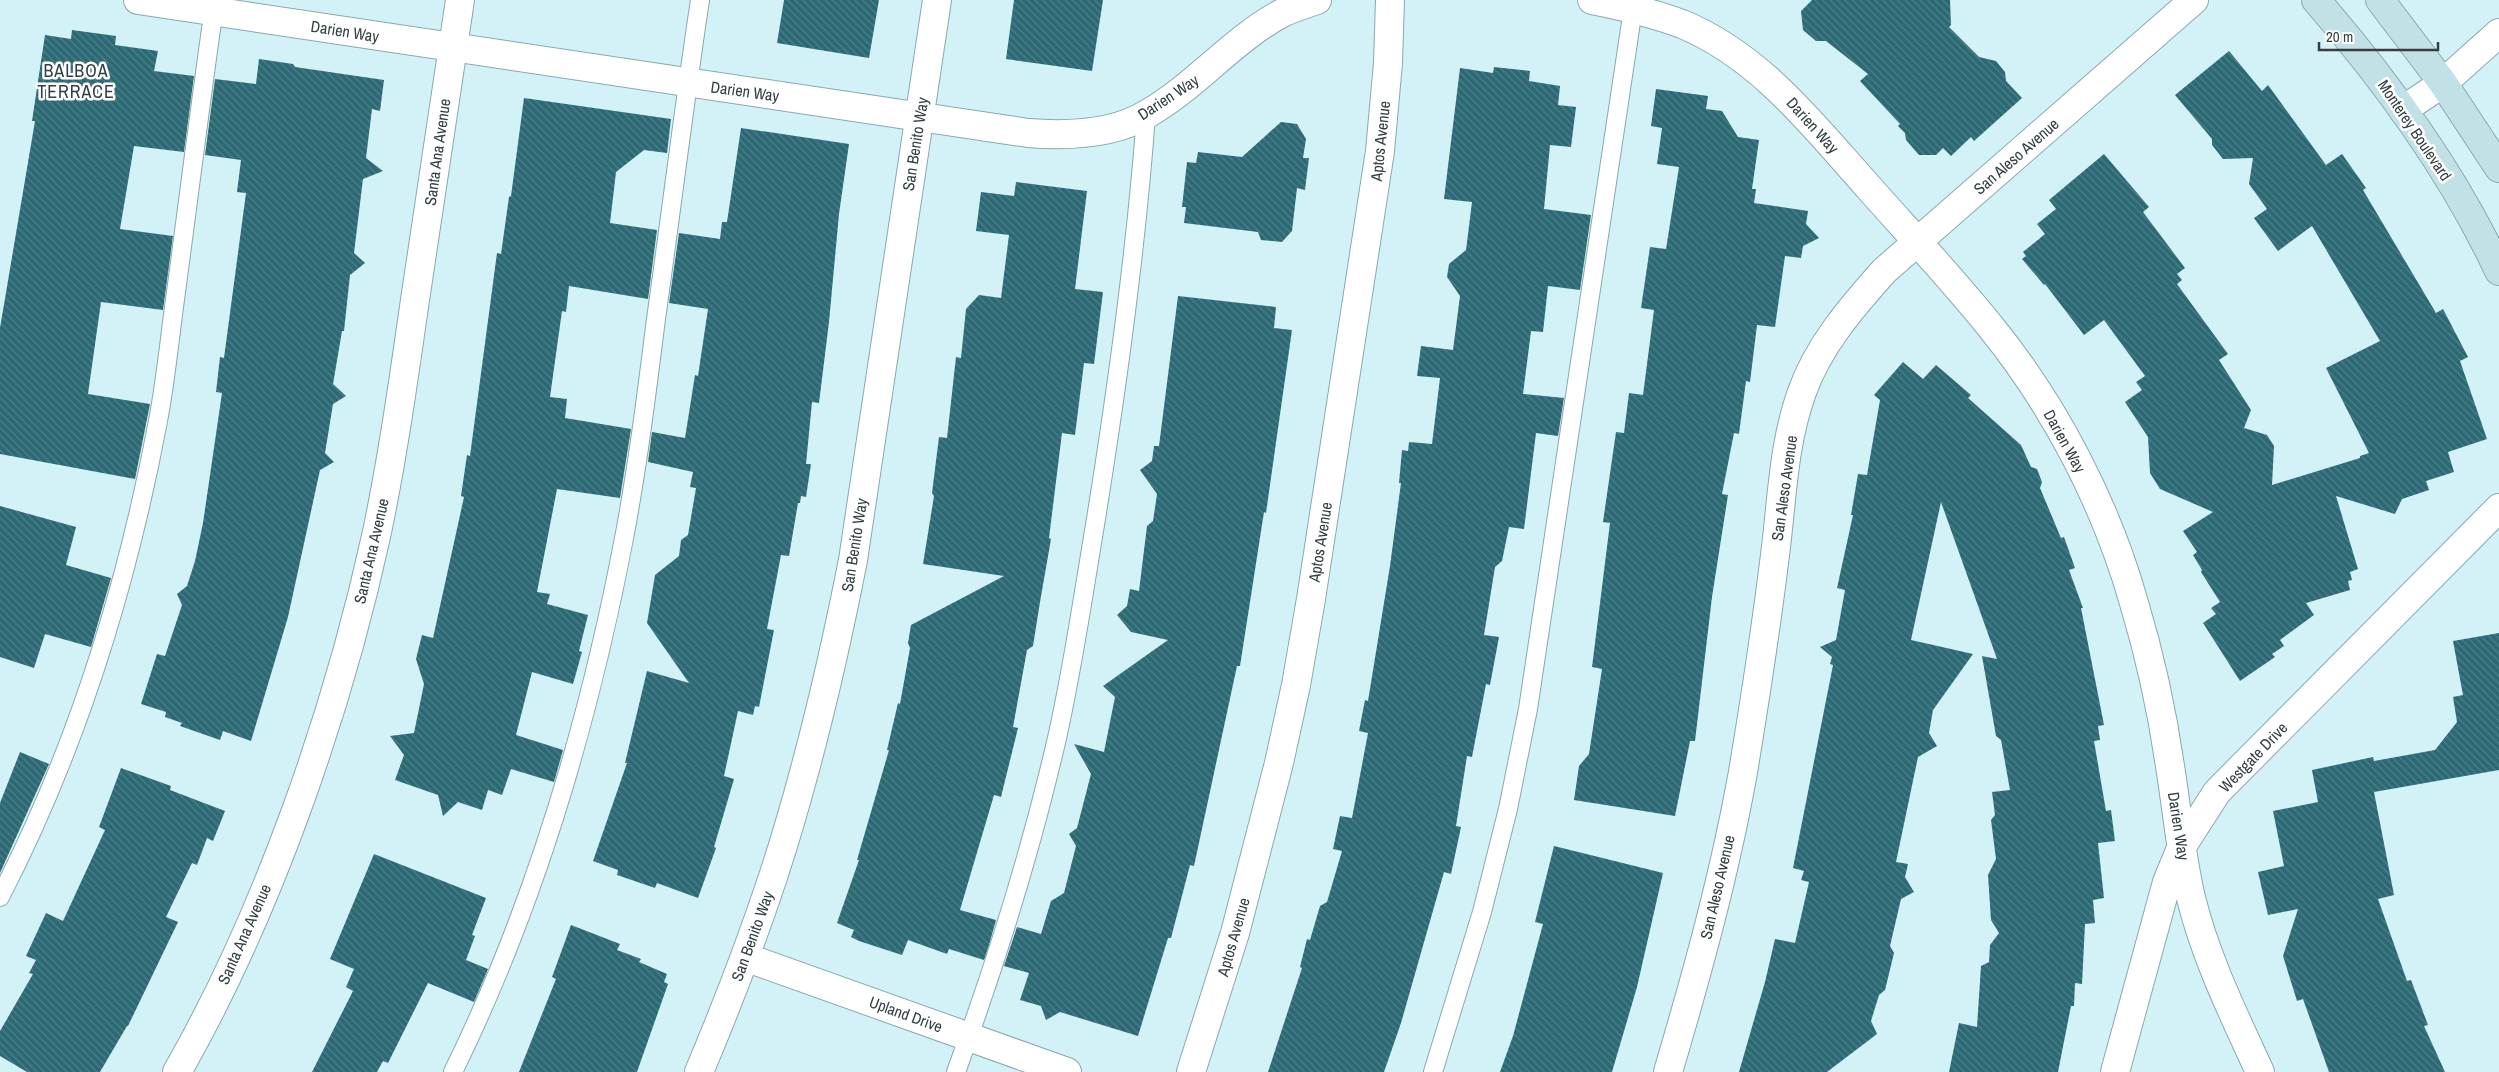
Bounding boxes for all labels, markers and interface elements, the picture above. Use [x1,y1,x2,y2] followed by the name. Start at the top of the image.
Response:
[309,15,381,47] street label: Darien Way
[2319,20,2438,52] scale bar
[2326,26,2353,47] text: 20 m
[37,58,115,104] district label: BALBOA TERRACE
[1133,69,1203,125] street label: Darien Way
[709,75,781,107] street label: Darien Way
[2373,75,2457,185] street label: Monterey Boulevard
[1782,92,1844,158] street label: Darien Way
[897,95,933,192] street label: San Benito Way
[419,97,455,207] street label: Santa Ana Avenue
[1365,100,1395,183] street label: Aptos Avenue
[1969,113,2063,199] street label: San Aleso Avenue
[2039,406,2092,477] street label: Darien Way
[1766,434,1802,542] street label: San Aleso Avenue
[348,496,394,606] street label: Santa Ana Avenue
[836,496,872,593] street label: San Benito Way
[1303,500,1337,585] street label: Aptos Avenue
[2214,717,2292,797] street label: Westgate Drive
[2163,790,2195,862] street label: Darien Way
[1694,833,1740,941] street label: San Aleso Avenue
[212,880,276,988] street label: Santa Ana Avenue
[726,888,779,984] street label: San Benito Way
[1211,895,1255,980] street label: Aptos Avenue
[866,991,946,1037] street label: Upland Drive

